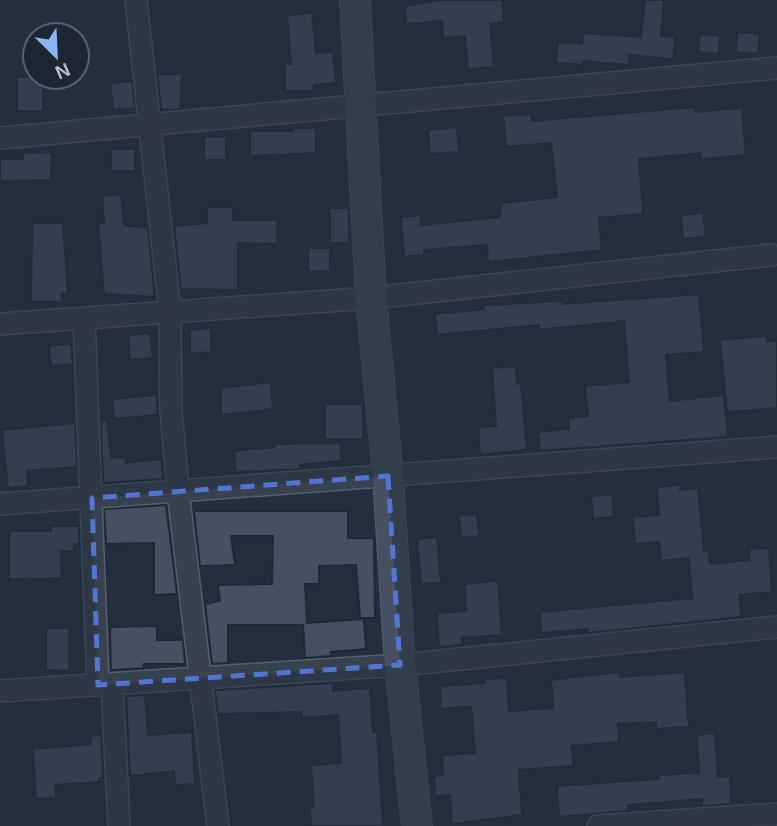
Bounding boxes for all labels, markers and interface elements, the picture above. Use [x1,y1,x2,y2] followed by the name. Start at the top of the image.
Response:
[21,21,91,91] north arrow
[52,59,73,83] text: N

